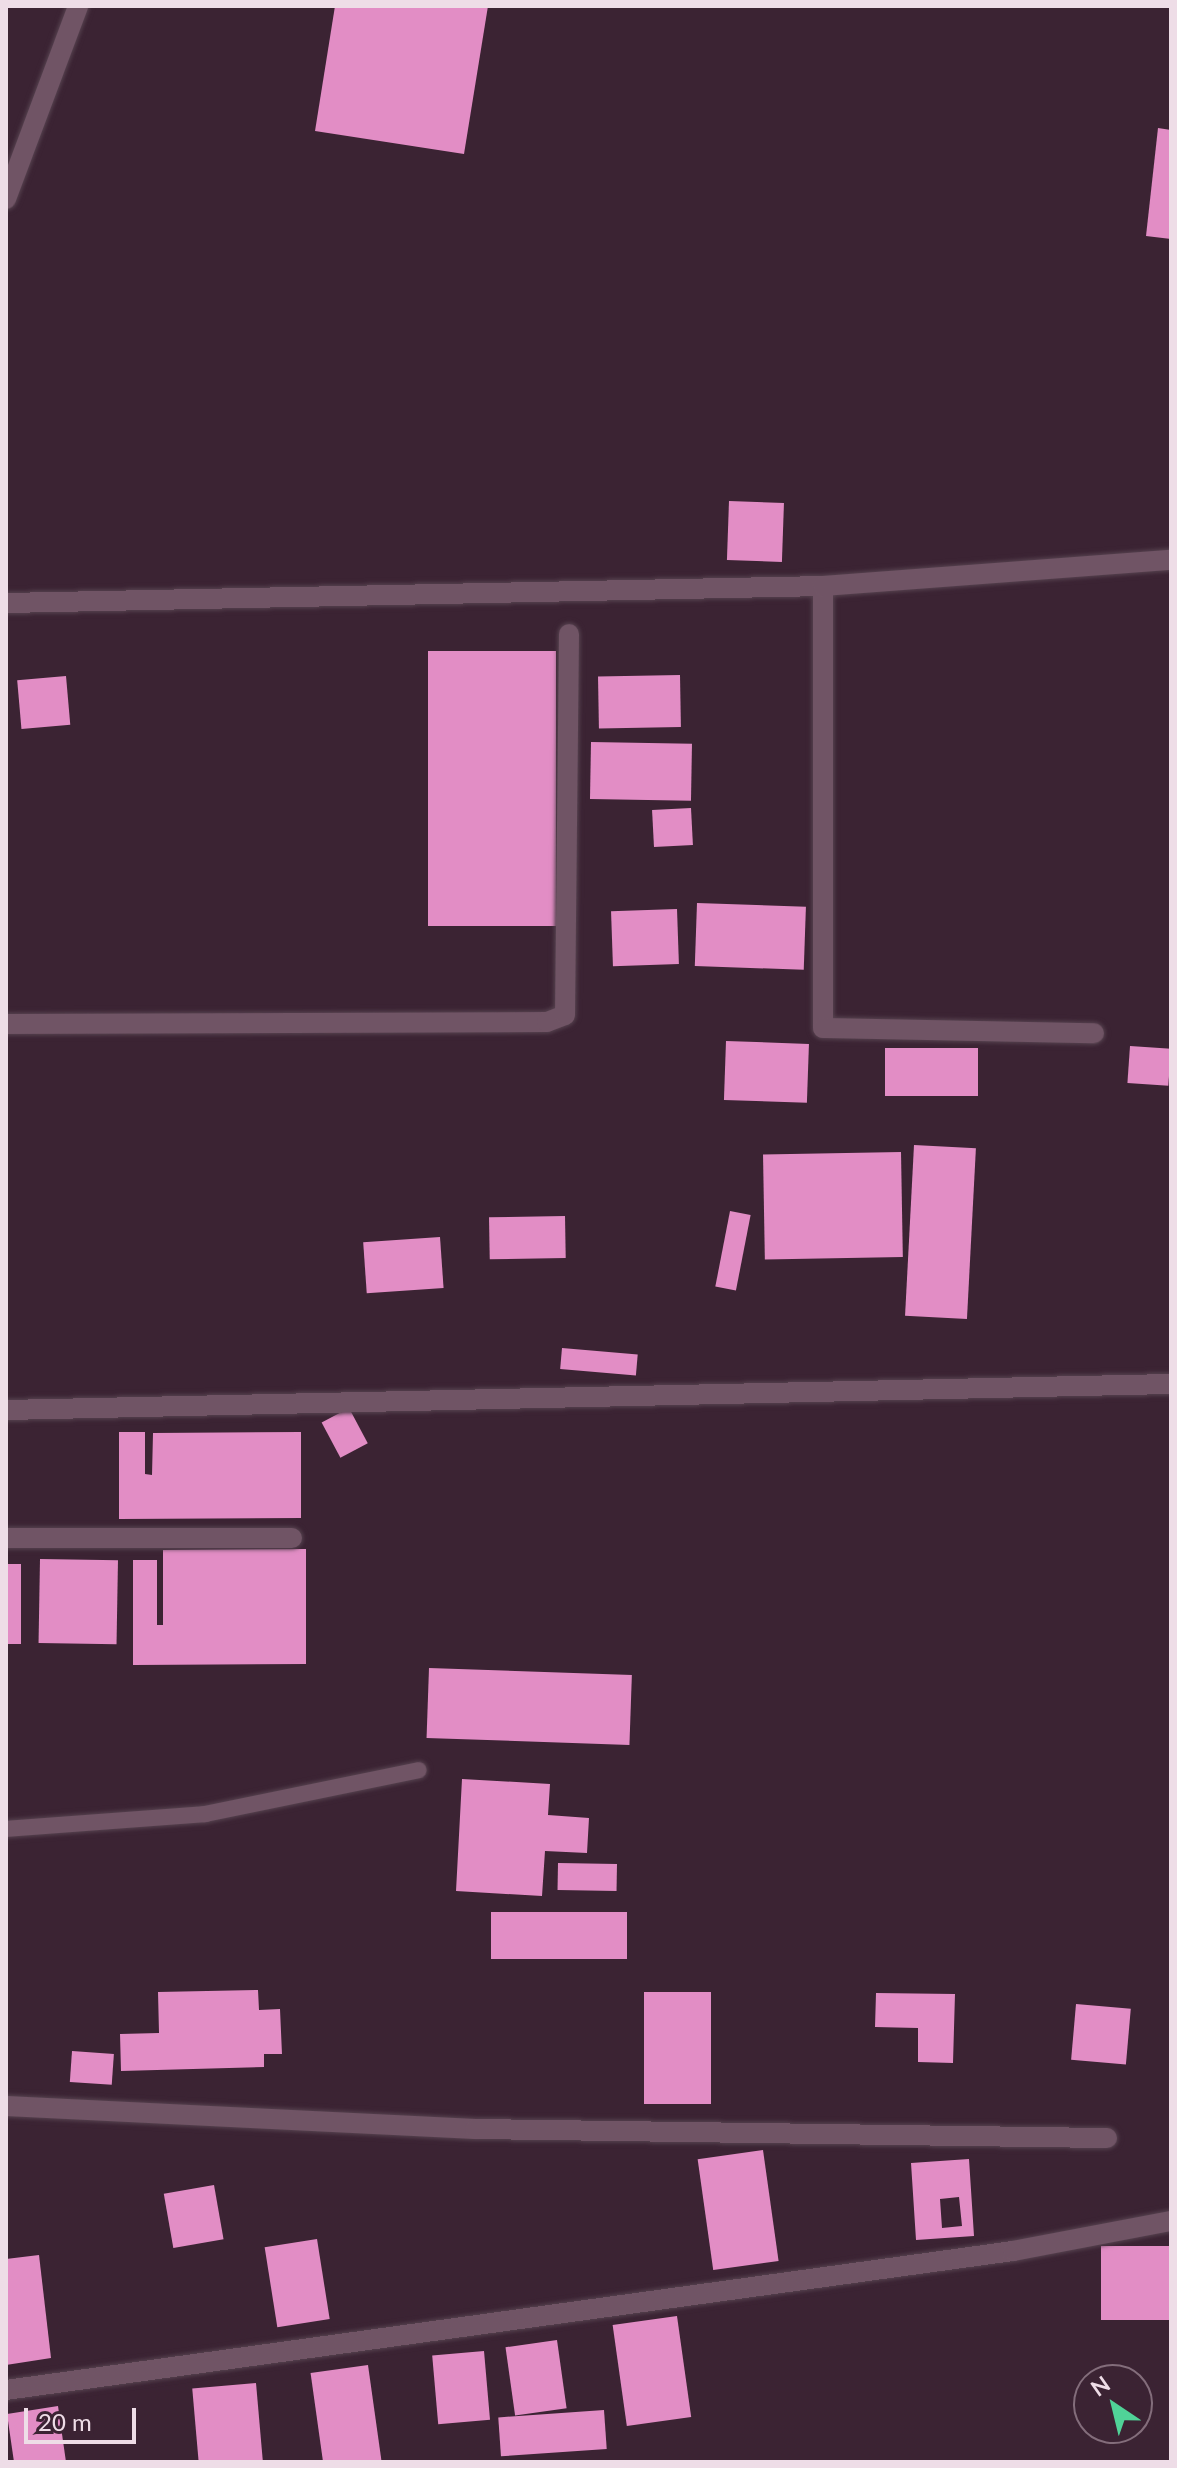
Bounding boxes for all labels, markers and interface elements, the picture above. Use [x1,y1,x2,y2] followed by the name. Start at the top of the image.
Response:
[1073,2364,1153,2444] north arrow
[1085,2370,1115,2401] text: N
[28,2392,140,2442] scale bar
[38,2407,92,2436] text: 20 m

